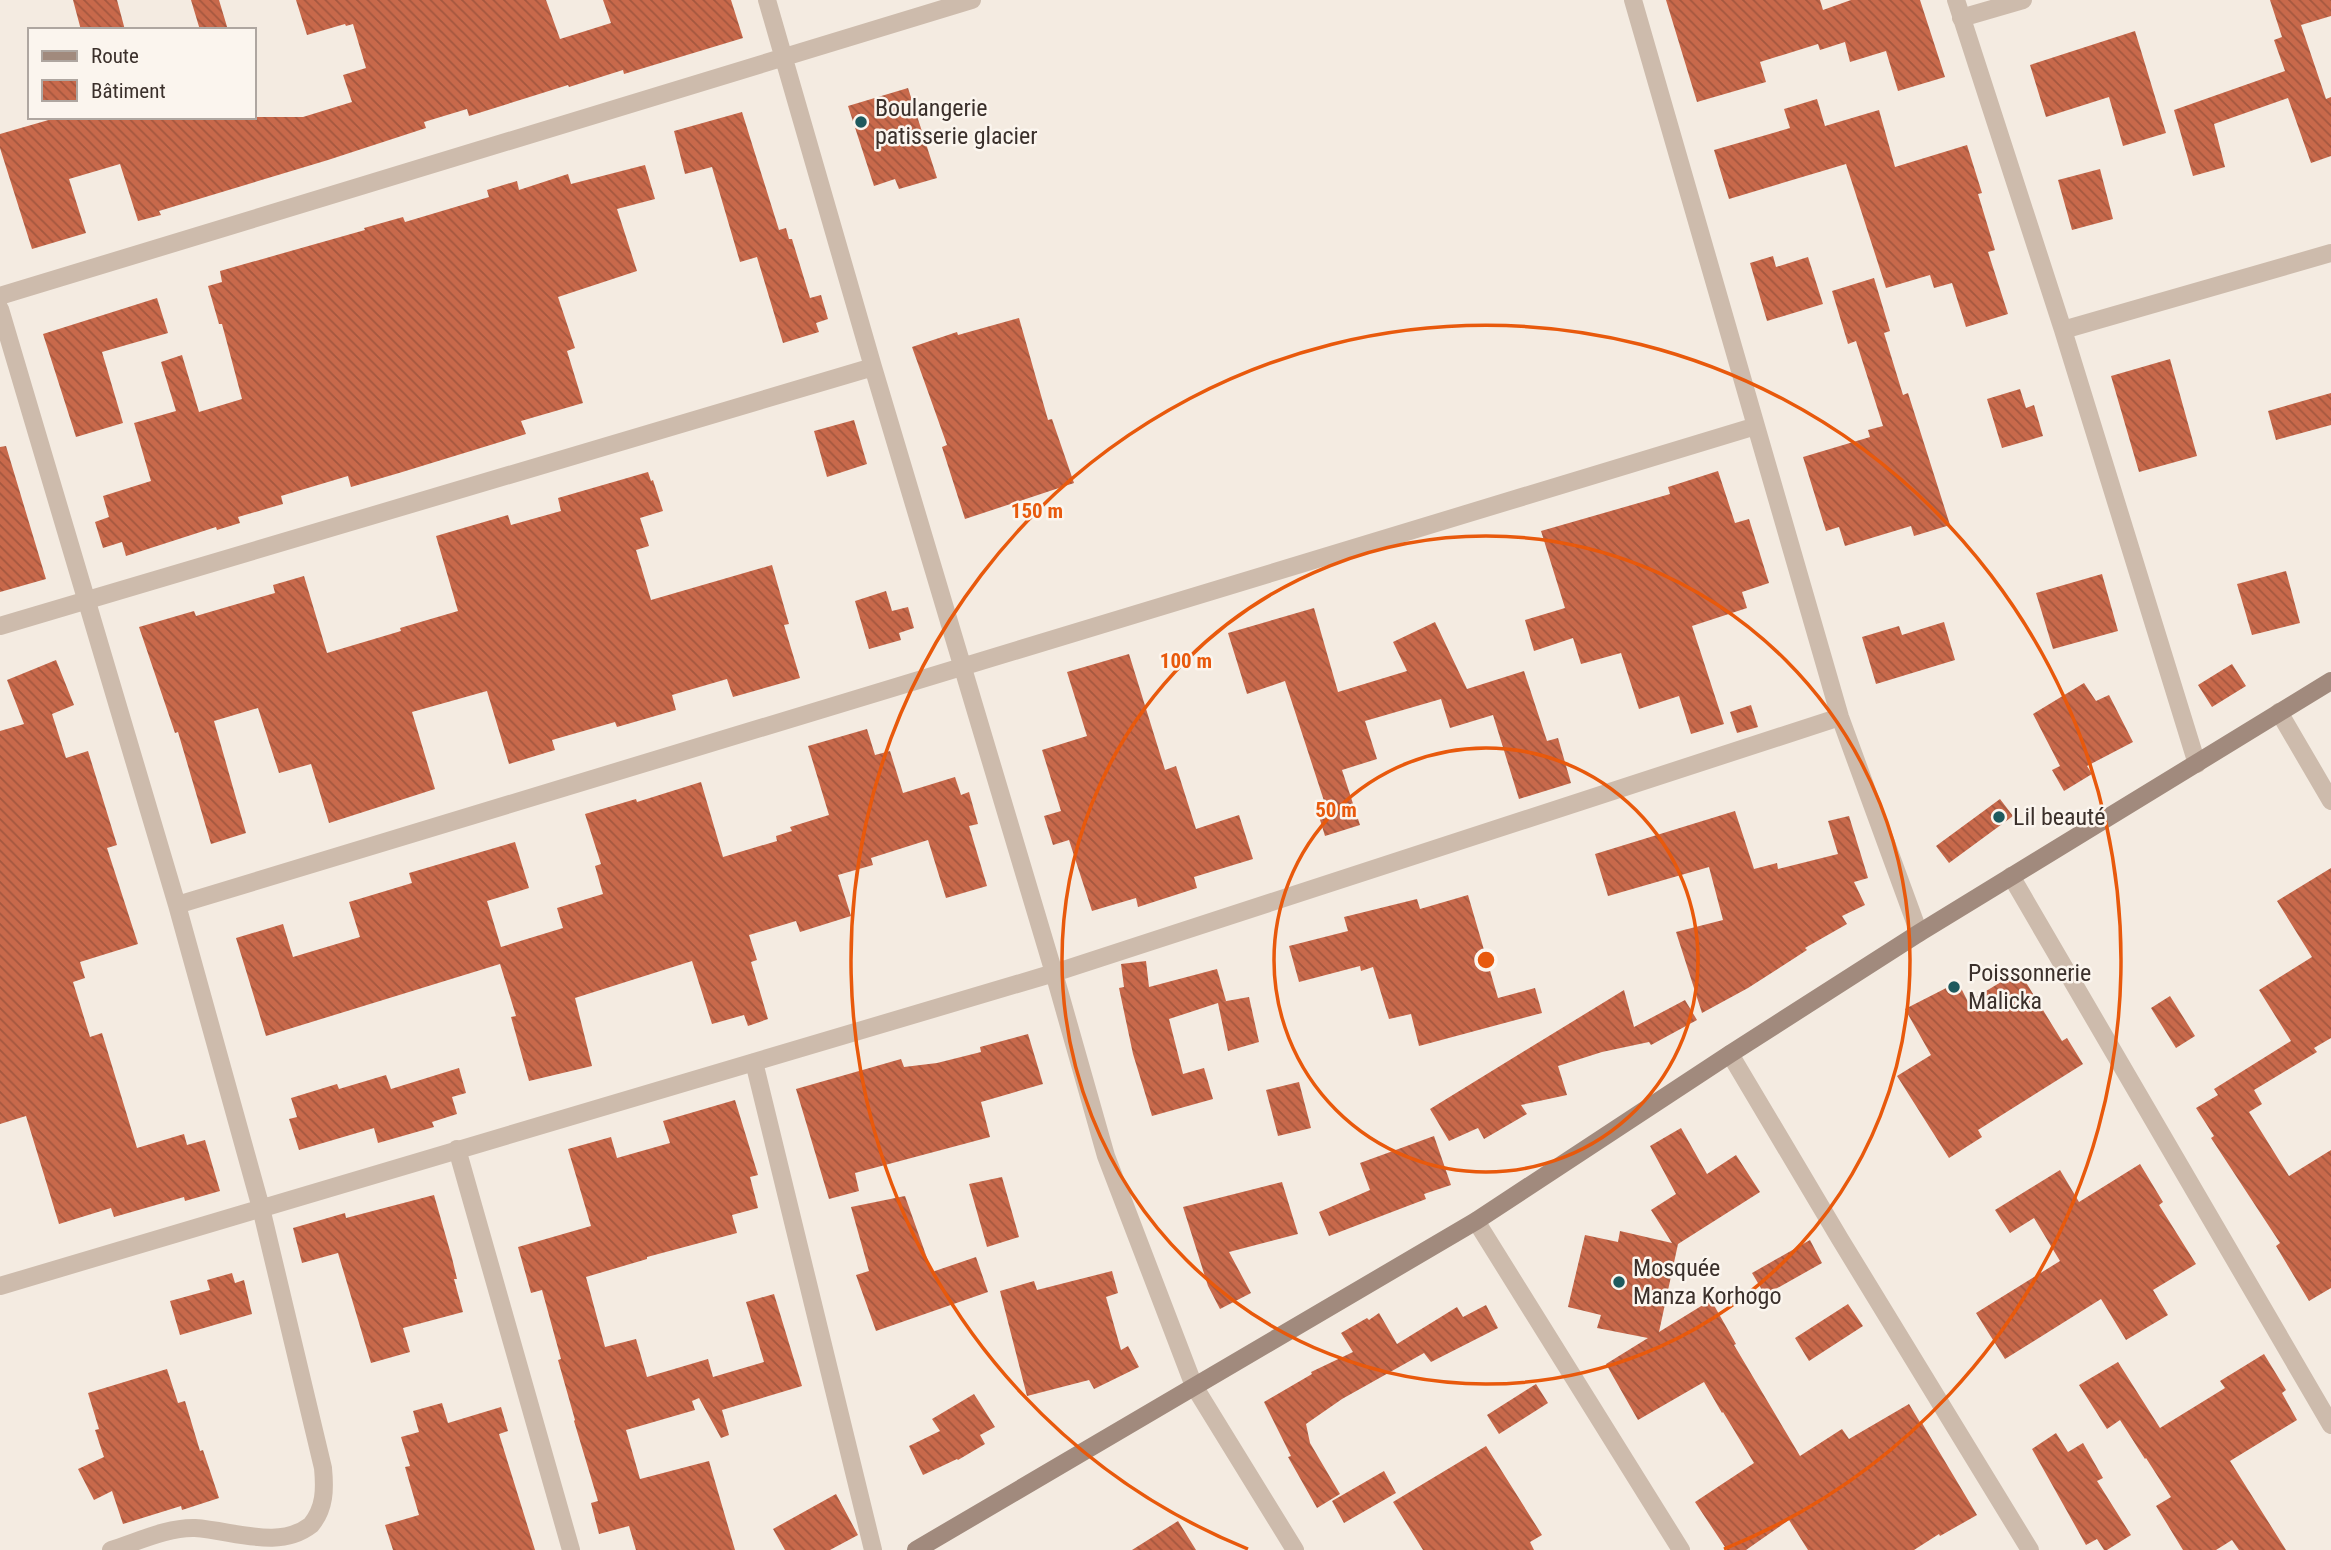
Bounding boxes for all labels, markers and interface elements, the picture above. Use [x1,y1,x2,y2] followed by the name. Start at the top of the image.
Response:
[28,28,256,119] legend
[91,44,139,68] text: Route
[91,79,166,103] text: Bâtiment
[875,94,1038,150] place label: Boulangerie patisserie glacier
[853,114,869,130] marker: Boulangerie patisserie glacier
[1011,499,1063,523] text: 150 m
[1160,649,1212,673] text: 100 m
[1315,798,1357,822] text: 50 m
[2013,803,2105,831] place label: Lil beauté
[1991,809,2007,825] marker: Lil beauté
[1474,948,1498,972] centre of rings
[1968,959,2091,1015] place label: Poissonnerie Malicka
[1946,979,1962,995] marker: Poissonnerie Malicka
[1633,1254,1781,1310] place label: Mosquée Manza Korhogo
[1611,1274,1627,1290] marker: Mosquée Manza Korhogo

